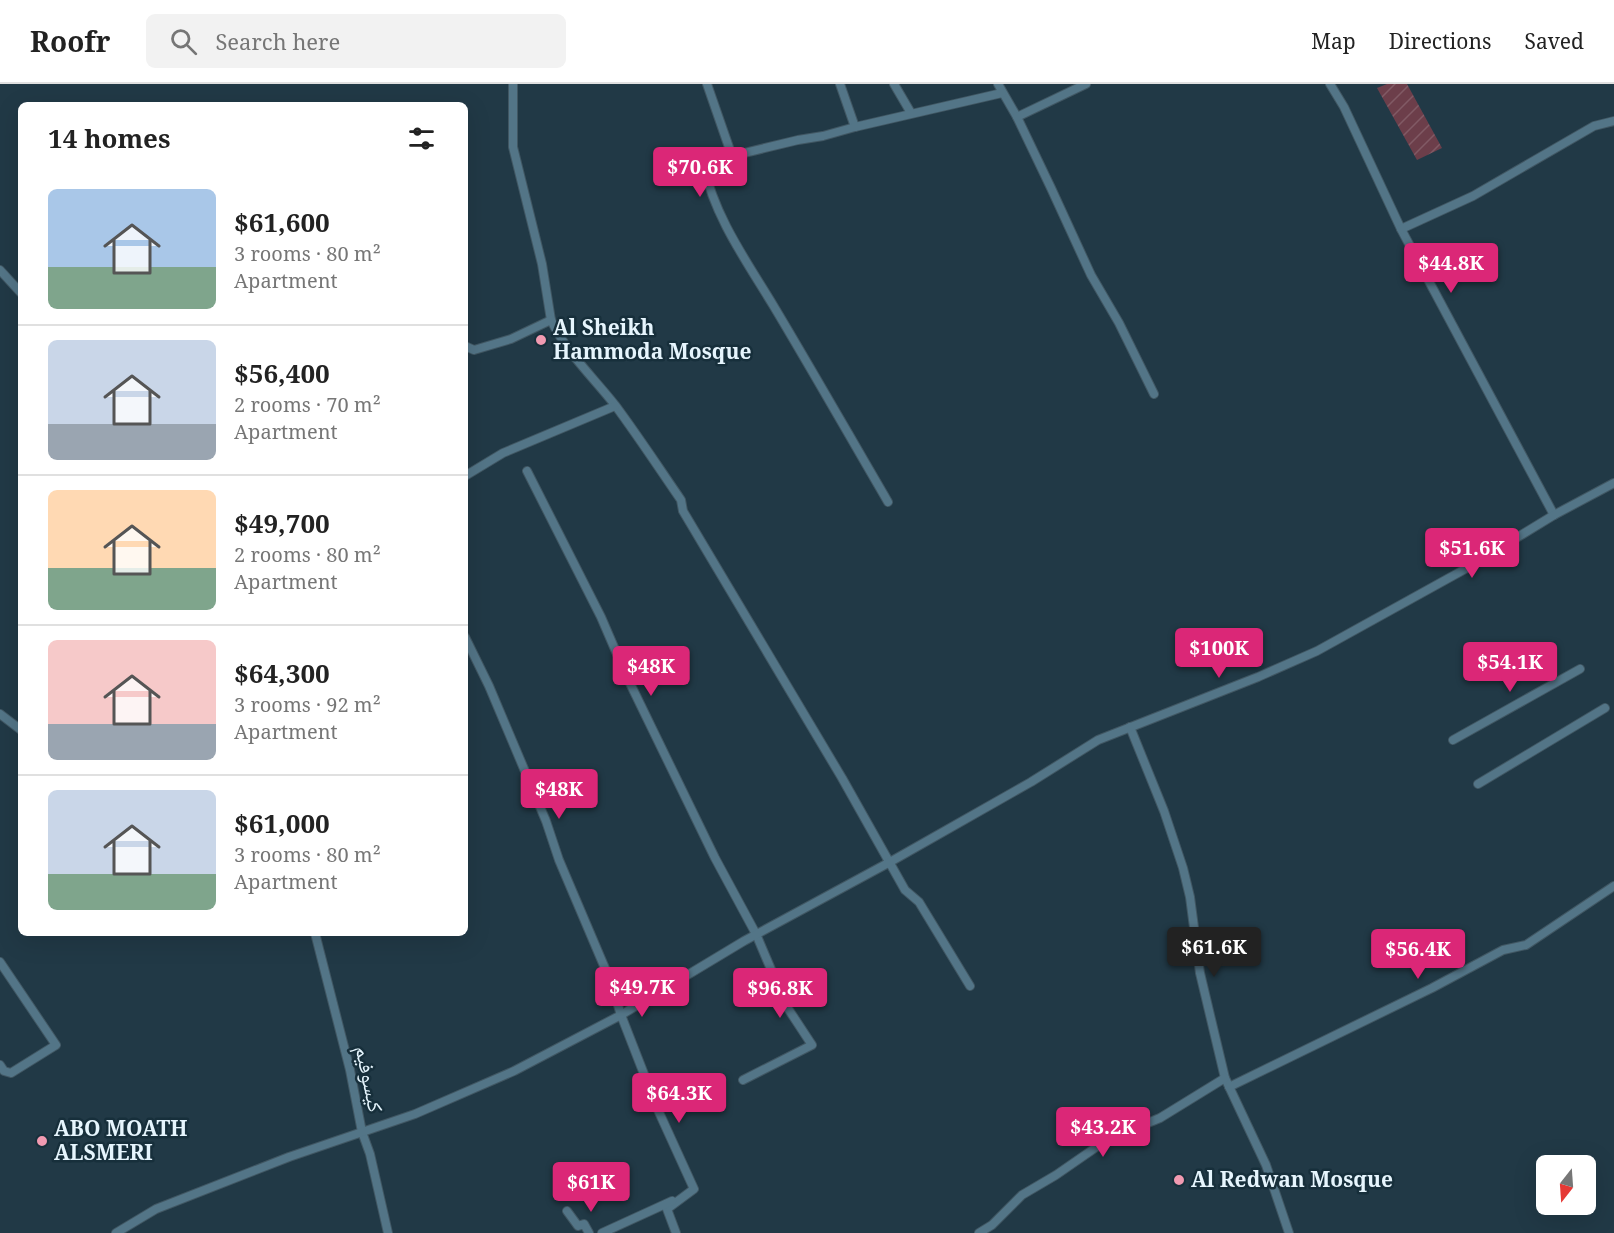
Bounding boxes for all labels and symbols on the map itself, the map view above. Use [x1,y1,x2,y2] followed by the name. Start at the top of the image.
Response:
[651,147,749,198] pin: $70.6K
[1402,243,1500,294] pin: $44.8K
[553,313,751,365] place label: Al Sheikh Hammoda Mosque
[534,333,548,347] marker: Al Sheikh Hammoda Mosque
[1423,528,1521,579] pin: $51.6K
[1177,628,1261,679] pin: $100K
[1461,642,1559,693] pin: $54.1K
[615,646,687,697] pin: $48K
[523,769,595,820] pin: $48K
[1165,927,1263,978] pin: $61.6K
[1369,929,1467,980] pin: $56.4K
[593,967,691,1018] pin: $49.7K
[731,968,829,1019] pin: $96.8K
[348,1043,391,1115] street label: كيسوفيم
[630,1073,728,1124] pin: $64.3K
[1054,1107,1152,1158] pin: $43.2K
[54,1114,187,1166] place label: ABO MOATH ALSMERI
[35,1134,49,1148] marker: ABO MOATH ALSMERI
[1536,1155,1596,1215] north arrow
[555,1162,627,1213] pin: $61K
[1191,1165,1393,1193] place label: Al Redwan Mosque
[1172,1173,1186,1187] marker: Al Redwan Mosque

